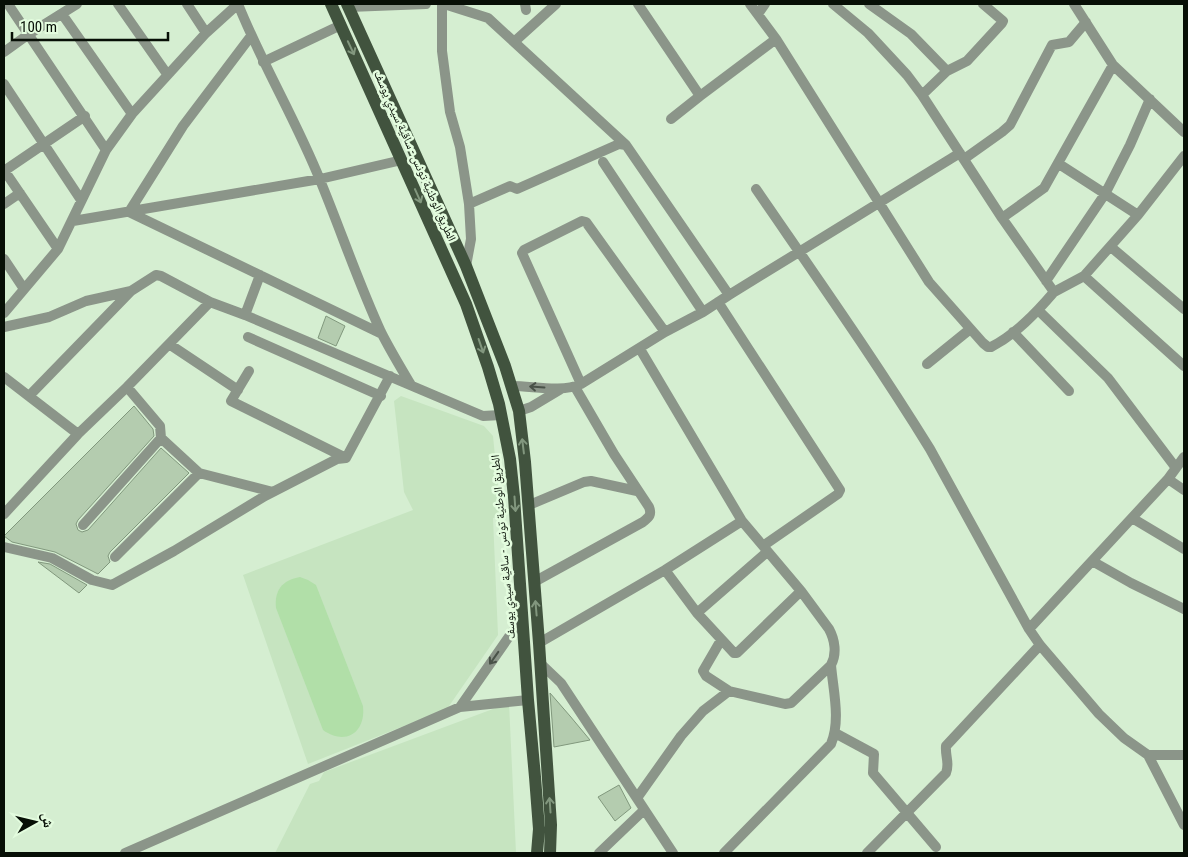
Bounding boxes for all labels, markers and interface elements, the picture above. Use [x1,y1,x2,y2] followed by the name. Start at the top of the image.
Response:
[12,10,169,42] scale bar
[20,18,57,36] text: 100 m
[347,40,356,55] one-way arrow
[368,69,459,245] street label: الطريق الوطنية تونس - ساقية سيدي يوسف
[414,188,424,203] one-way arrow
[477,338,486,353] one-way arrow
[529,382,545,392] one-way arrow
[518,438,528,454] one-way arrow
[488,454,521,640] street label: الطريق الوطنية تونس - ساقية سيدي يوسف
[510,496,519,512] one-way arrow
[532,600,541,616] one-way arrow
[489,651,500,664] one-way arrow
[10,797,60,847] north arrow
[545,797,554,813] one-way arrow
[38,812,57,829] text: ش

